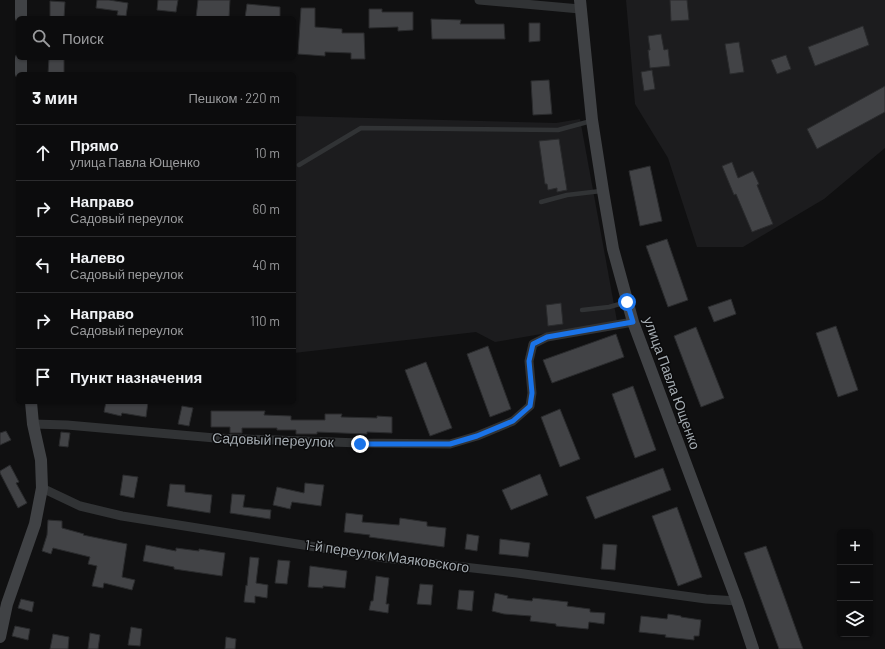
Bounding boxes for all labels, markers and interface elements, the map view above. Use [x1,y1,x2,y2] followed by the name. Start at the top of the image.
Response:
[16,16,296,60] search box
[30,27,52,49] icon: search
[62,29,104,47] text: Поиск
[32,87,78,107] text: 3 мин
[188,90,280,106] text: Пешком · 220 m
[70,136,119,154] text: Прямо
[32,142,54,164] icon: ahead
[255,145,280,161] text: 10 m
[70,154,200,170] text: улица Павла Ющенко
[70,192,134,210] text: Направо
[32,198,54,220] icon: right
[253,201,280,217] text: 60 m
[70,210,183,226] text: Садовый переулок
[70,248,125,266] text: Налево
[32,254,54,276] icon: left
[252,257,280,273] text: 40 m
[70,266,183,282] text: Садовый переулок
[618,293,636,311] route start
[70,304,134,322] text: Направо
[32,310,54,332] icon: right
[250,313,280,329] text: 110 m
[641,314,704,452] street label: улица Павла Ющенко
[70,322,183,338] text: Садовый переулок
[32,366,54,388] icon: arrive
[70,368,202,386] text: Пункт назначения
[212,429,335,450] street label: Садовый переулок
[351,435,369,453] route end
[837,529,873,637] map controls
[837,529,873,565] button: +
[304,536,471,575] street label: 1-й переулок Маяковского
[837,565,873,601] button: −
[837,601,873,637] button: layers

